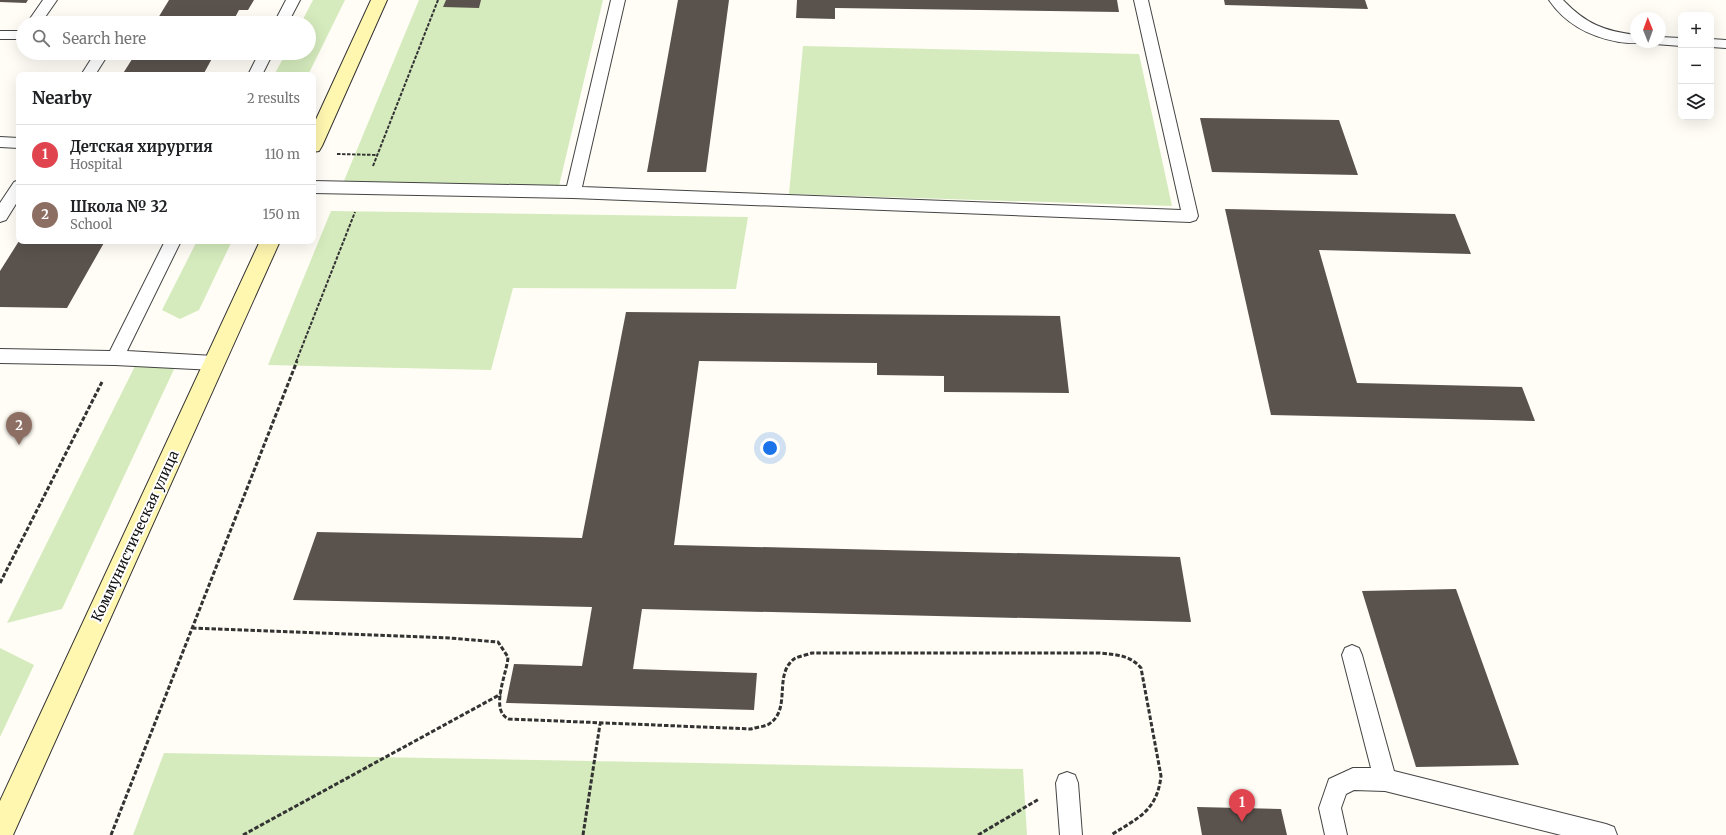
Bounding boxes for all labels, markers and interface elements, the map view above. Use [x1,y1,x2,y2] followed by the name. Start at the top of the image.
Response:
[1630,12,1666,48] north arrow
[1678,12,1714,120] map controls
[1678,12,1714,48] button: +
[16,16,316,60] search box
[30,27,52,49] icon: search
[62,29,146,48] text: Search here
[1678,48,1714,84] button: −
[1678,84,1714,120] button: layers
[32,87,92,109] text: Nearby
[247,90,300,107] text: 2 results
[70,137,213,156] text: Детская хирургия
[42,146,48,163] text: 1
[265,146,300,163] text: 110 m
[70,156,122,173] text: Hospital
[70,197,168,216] text: Школа № 32
[41,206,49,223] text: 2
[263,206,300,223] text: 150 m
[70,216,112,233] text: School
[6,412,32,445] pin: 2
[760,438,780,458] your location
[87,447,183,625] street label: Коммунистическая улица
[1229,789,1255,822] pin: 1

